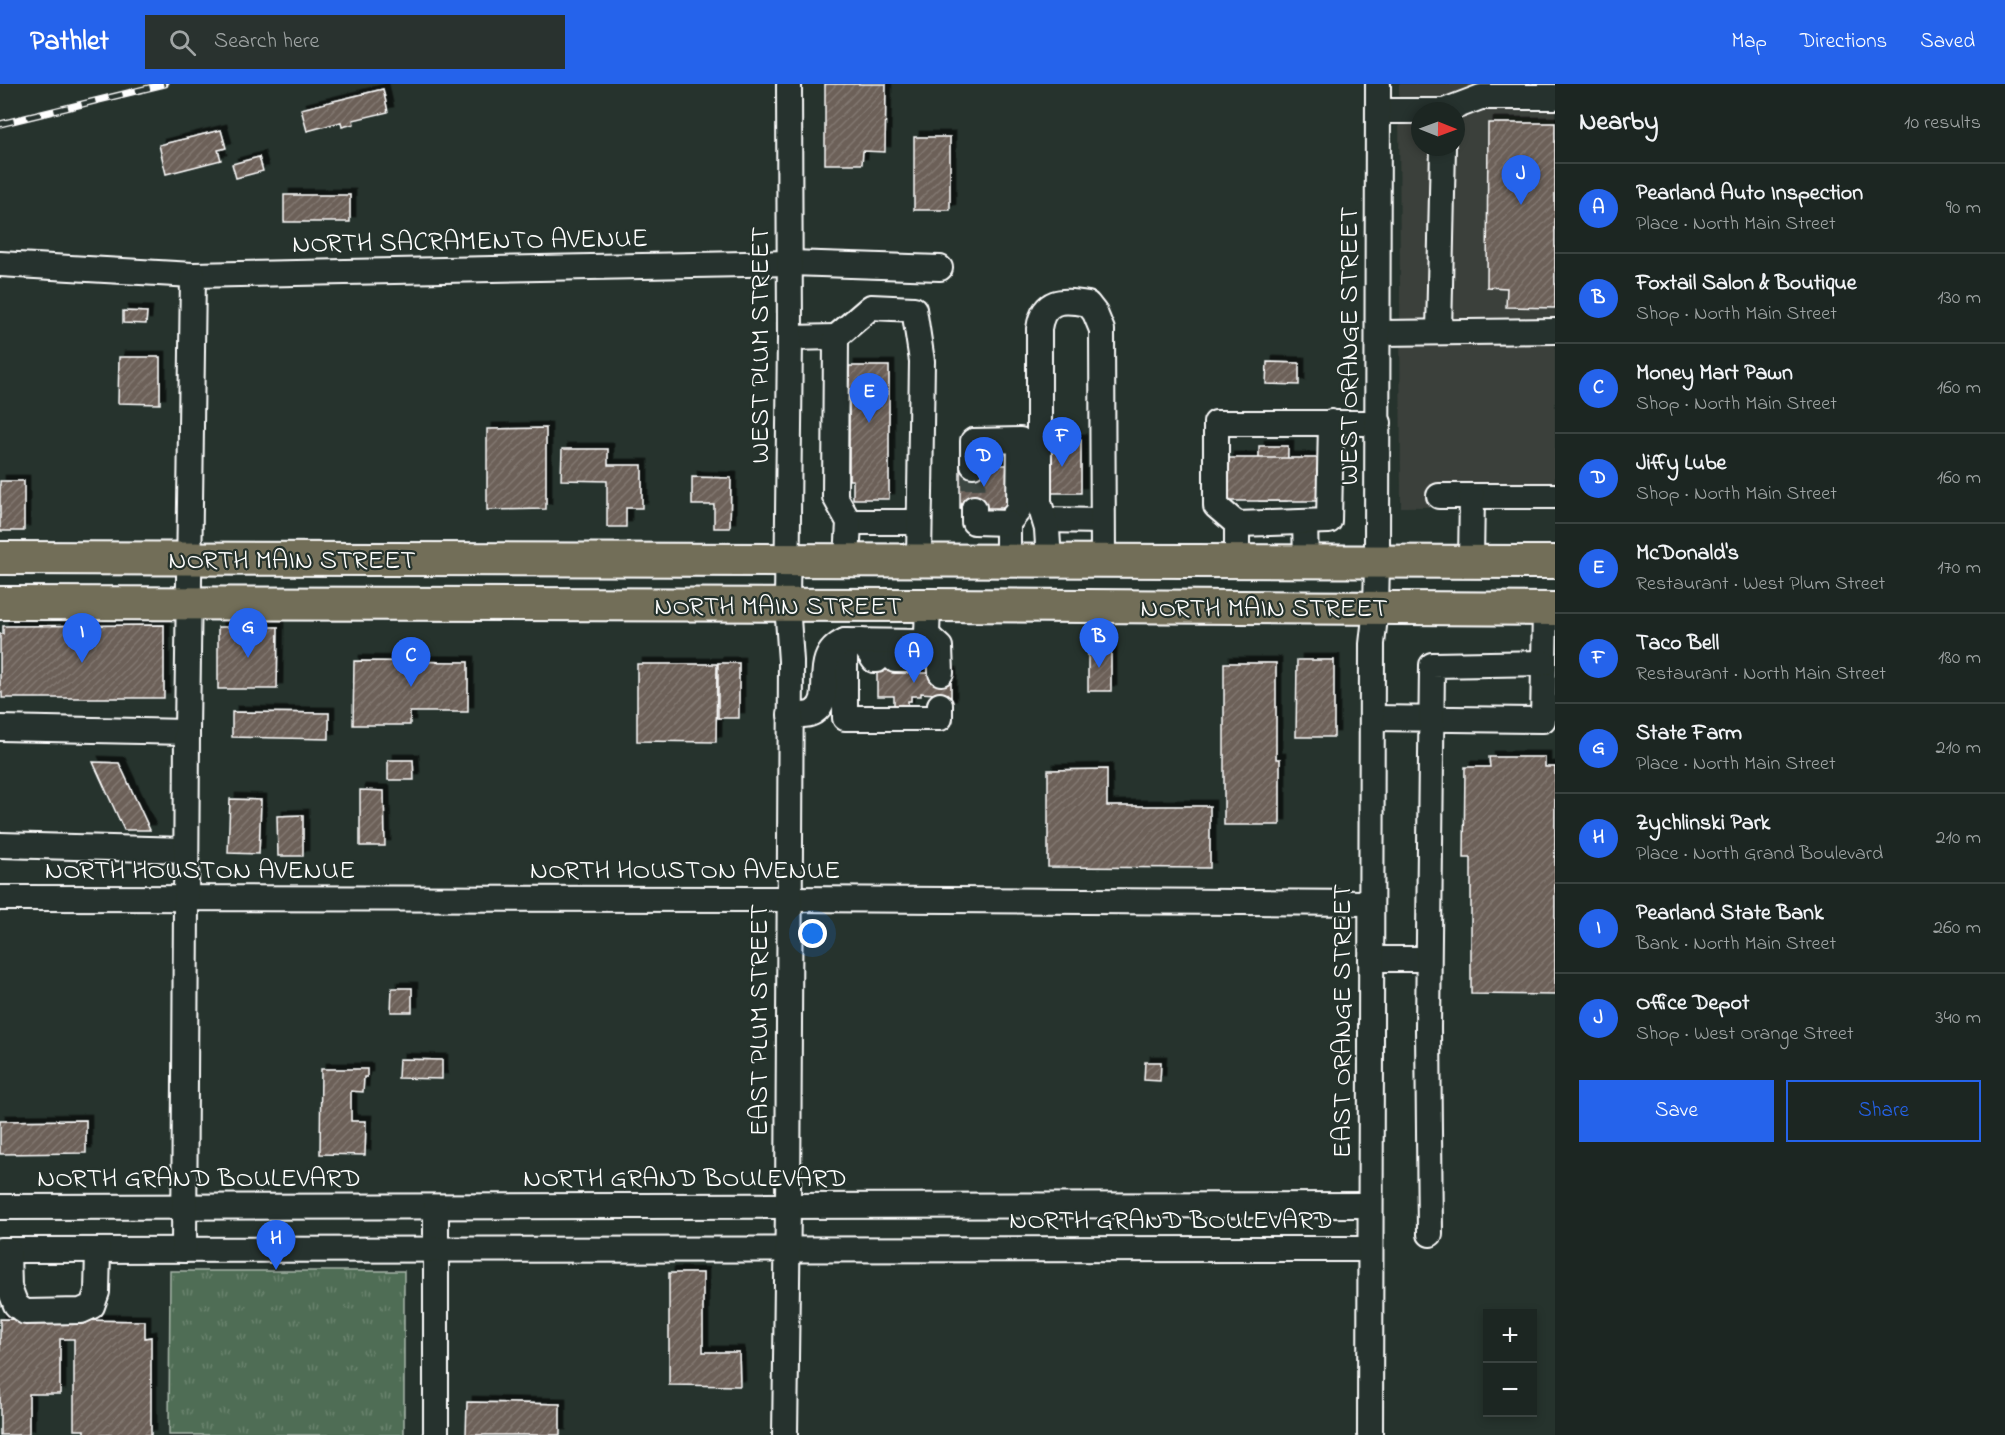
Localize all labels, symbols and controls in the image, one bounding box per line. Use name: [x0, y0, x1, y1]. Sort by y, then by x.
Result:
search box: [145, 15, 565, 69]
text: Pathlet: [30, 22, 109, 63]
icon: search: [166, 26, 199, 59]
text: Search here: [214, 26, 319, 58]
text: Map: [1731, 27, 1767, 57]
text: Directions: [1800, 27, 1887, 57]
text: Saved: [1920, 27, 1975, 57]
north arrow: [1411, 102, 1465, 156]
text: Nearby: [1579, 104, 1658, 142]
text: 10 results: [1904, 109, 1981, 138]
pin: J: [1502, 156, 1540, 205]
text: Pearland Auto Inspection: [1636, 178, 1863, 210]
text: A: [1592, 194, 1605, 223]
text: 90 m: [1946, 194, 1981, 223]
street label: WEST ORANGE STREET: [1331, 207, 1370, 485]
text: Place · North Main Street: [1636, 210, 1836, 239]
street label: NORTH SACRAMENTO AVENUE: [292, 220, 648, 265]
street label: WEST PLUM STREET: [742, 227, 781, 463]
text: Foxtail Salon & Boutique: [1636, 268, 1857, 300]
text: B: [1592, 284, 1605, 313]
text: 130 m: [1937, 284, 1981, 313]
text: Shop · North Main Street: [1636, 300, 1837, 329]
text: Money Mart Pawn: [1636, 358, 1793, 390]
pin: E: [850, 374, 888, 423]
text: C: [1593, 374, 1604, 403]
text: 160 m: [1937, 374, 1981, 403]
text: Shop · North Main Street: [1636, 390, 1837, 419]
pin: F: [1042, 418, 1082, 467]
pin: D: [964, 438, 1004, 487]
text: Jiffy Lube: [1636, 448, 1726, 480]
text: D: [1591, 464, 1606, 493]
text: 160 m: [1937, 464, 1981, 493]
text: Shop · North Main Street: [1636, 480, 1837, 509]
text: McDonald's: [1636, 538, 1739, 570]
street label: NORTH MAIN STREET: [168, 542, 416, 581]
text: E: [1592, 554, 1605, 583]
text: 170 m: [1937, 554, 1981, 583]
text: Restaurant · West Plum Street: [1636, 570, 1885, 599]
street label: NORTH MAIN STREET: [654, 588, 902, 627]
street label: NORTH MAIN STREET: [1140, 590, 1388, 629]
pin: G: [228, 608, 268, 658]
pin: I: [62, 614, 101, 663]
pin: B: [1080, 618, 1118, 668]
text: Taco Bell: [1636, 628, 1719, 660]
pin: A: [894, 634, 934, 683]
pin: C: [392, 638, 430, 687]
text: F: [1592, 644, 1605, 673]
text: 180 m: [1938, 644, 1981, 673]
text: Restaurant · North Main Street: [1636, 660, 1886, 689]
text: State Farm: [1636, 718, 1742, 750]
text: G: [1592, 734, 1605, 763]
text: 210 m: [1936, 734, 1981, 763]
text: Place · North Main Street: [1636, 750, 1836, 779]
text: Zychlinski Park: [1636, 808, 1770, 840]
text: H: [1593, 824, 1604, 853]
text: 210 m: [1936, 824, 1981, 853]
text: Place · North Grand Boulevard: [1636, 840, 1883, 869]
street label: NORTH HOUSTON AVENUE: [45, 852, 355, 891]
street label: NORTH HOUSTON AVENUE: [530, 852, 840, 891]
street label: EAST ORANGE STREET: [1324, 884, 1363, 1158]
text: Pearland State Bank: [1636, 898, 1824, 930]
street label: EAST PLUM STREET: [741, 904, 780, 1136]
text: I: [1596, 914, 1601, 943]
text: 260 m: [1933, 914, 1981, 943]
your location: [798, 919, 827, 948]
text: Bank · North Main Street: [1636, 930, 1836, 959]
text: Office Depot: [1636, 988, 1749, 1020]
text: J: [1594, 1004, 1603, 1033]
text: 340 m: [1935, 1004, 1981, 1033]
text: Shop · West Orange Street: [1636, 1020, 1854, 1049]
button: Save: [1579, 1080, 1774, 1142]
button: Share: [1786, 1080, 1981, 1142]
street label: NORTH GRAND BOULEVARD: [37, 1160, 361, 1199]
street label: NORTH GRAND BOULEVARD: [523, 1160, 847, 1199]
street label: NORTH GRAND BOULEVARD: [1009, 1202, 1333, 1241]
pin: H: [256, 1220, 296, 1270]
map controls: [1483, 1309, 1537, 1417]
button: +: [1483, 1309, 1537, 1363]
button: −: [1483, 1363, 1537, 1417]

